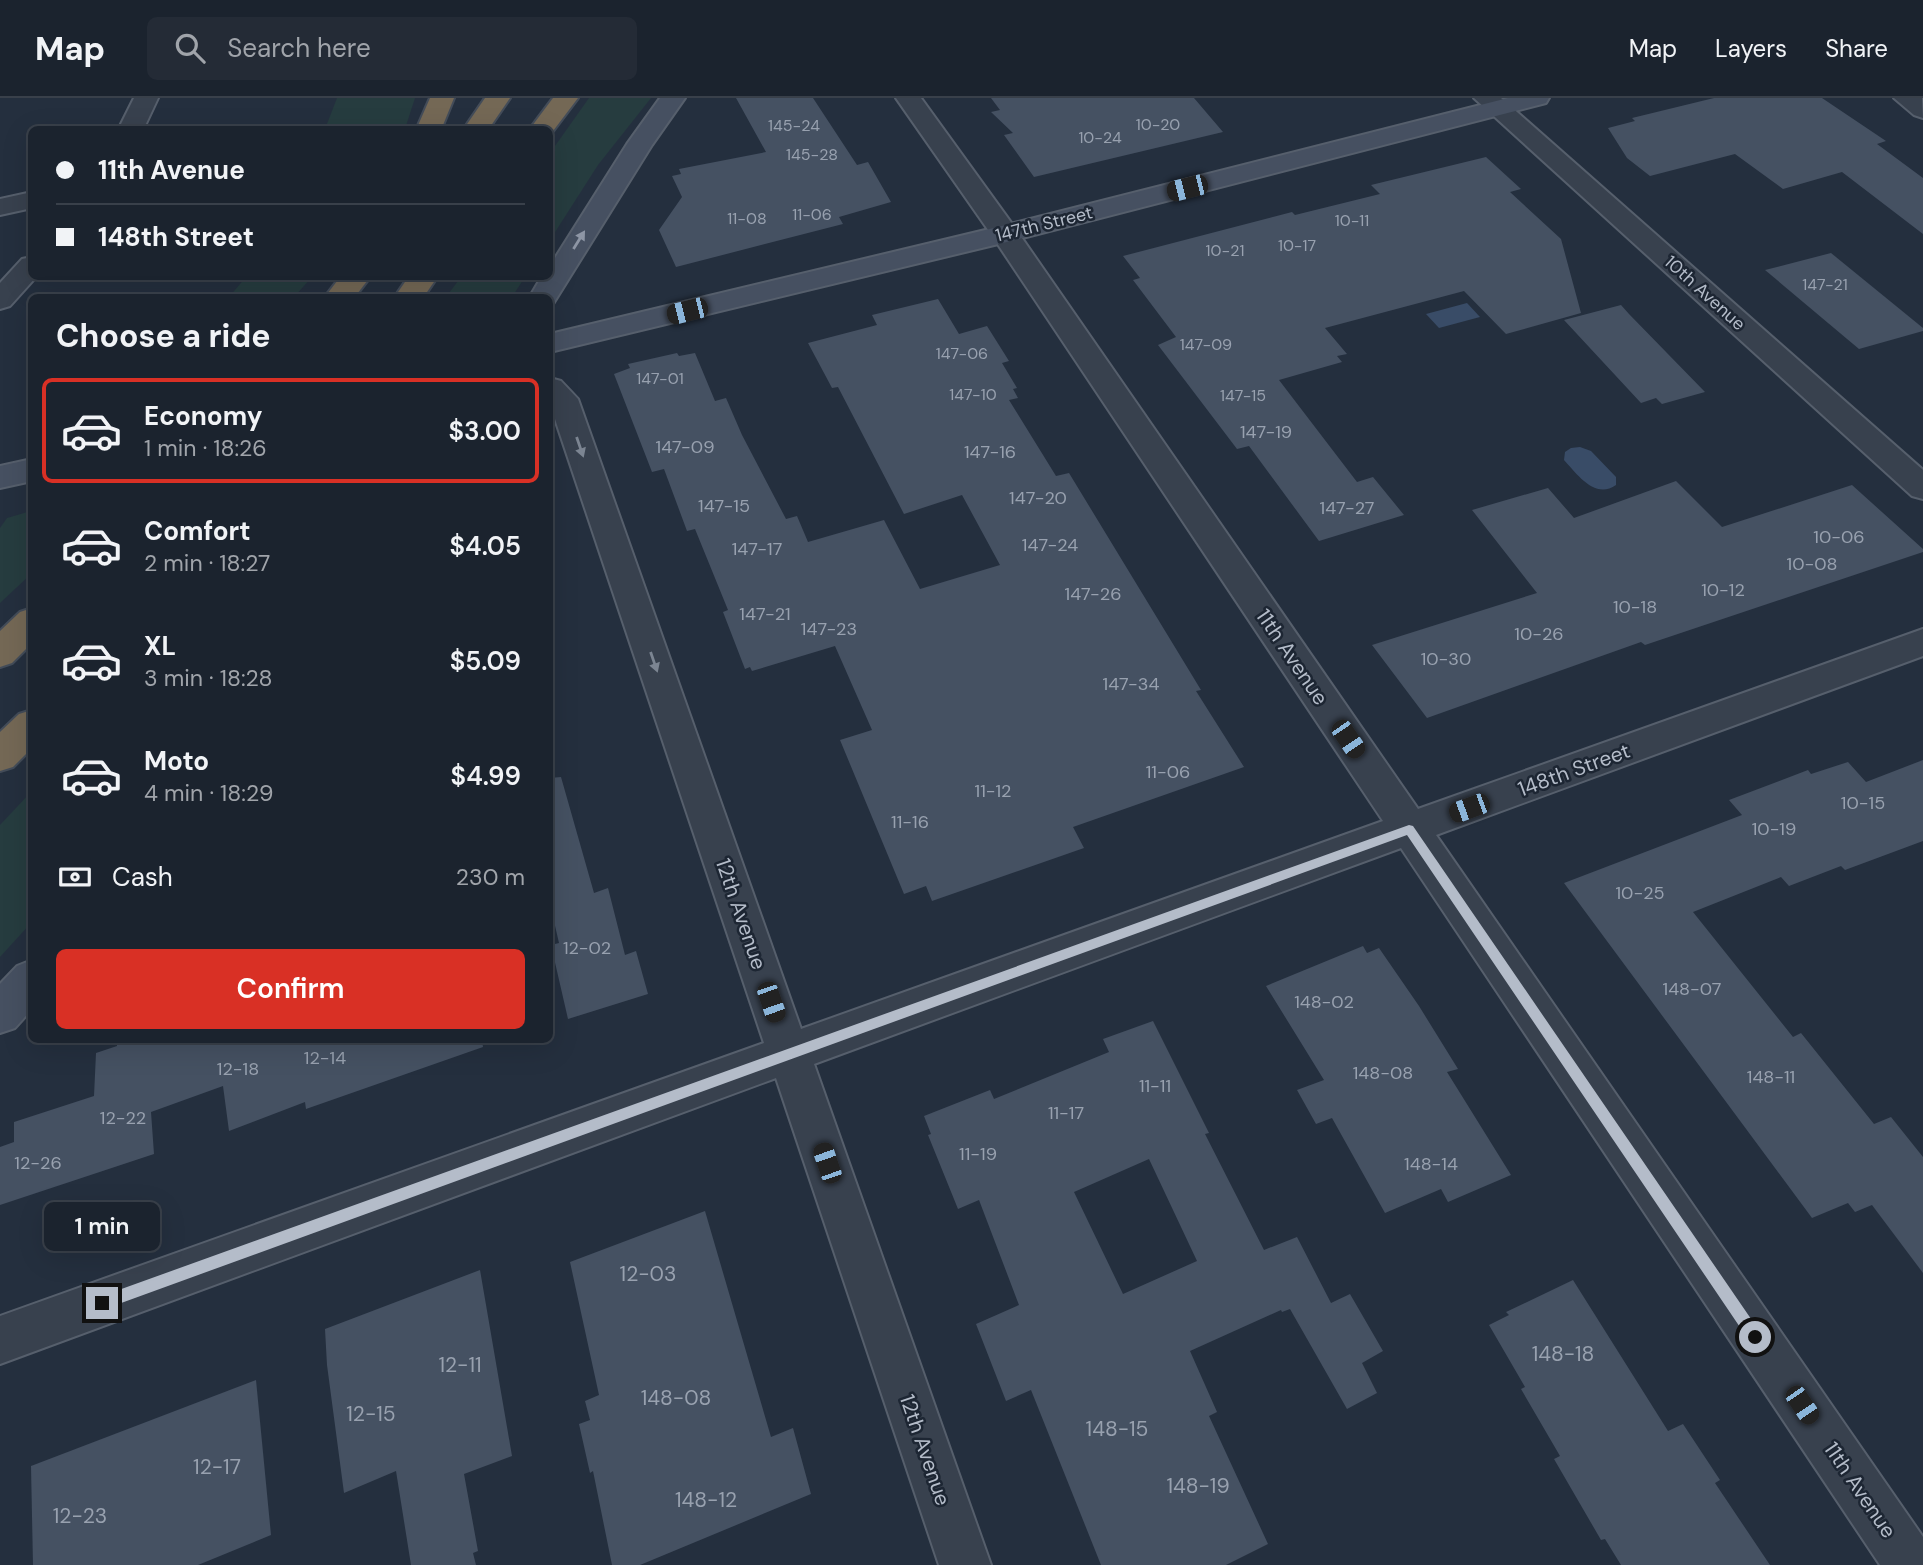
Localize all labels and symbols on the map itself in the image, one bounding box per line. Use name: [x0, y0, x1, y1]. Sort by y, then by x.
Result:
house number: 10-20: [1136, 114, 1180, 135]
house number: 145-24: [768, 115, 820, 136]
house number: 10-24: [1078, 127, 1122, 148]
house number: 145-28: [786, 144, 838, 165]
car: [1165, 173, 1210, 203]
street label: 147th Street: [993, 200, 1095, 248]
house number: 11-06: [792, 204, 832, 225]
house number: 11-08: [727, 208, 767, 229]
house number: 10-11: [1335, 210, 1369, 231]
one-way arrow: [573, 230, 586, 250]
house number: 10-17: [1278, 235, 1316, 256]
house number: 10-21: [1206, 240, 1244, 261]
street label: 10th Avenue: [1659, 250, 1751, 336]
house number: 147-21: [1802, 274, 1848, 295]
car: [665, 296, 710, 326]
house number: 147-09: [1180, 334, 1232, 355]
house number: 147-06: [936, 343, 988, 364]
house number: 147-01: [636, 368, 684, 389]
house number: 147-10: [949, 384, 997, 405]
house number: 147-15: [1220, 385, 1266, 406]
house number: 147-19: [1240, 420, 1292, 444]
house number: 147-09: [656, 435, 714, 459]
one-way arrow: [575, 436, 586, 457]
house number: 147-16: [964, 440, 1016, 464]
house number: 147-20: [1009, 486, 1067, 510]
house number: 147-15: [698, 494, 750, 518]
house number: 147-27: [1320, 496, 1374, 520]
house number: 10-06: [1813, 525, 1865, 549]
house number: 147-24: [1022, 533, 1078, 557]
house number: 147-17: [732, 537, 782, 561]
house number: 10-08: [1787, 552, 1837, 576]
house number: 10-12: [1701, 578, 1745, 602]
house number: 147-26: [1065, 582, 1121, 606]
house number: 10-18: [1613, 595, 1657, 619]
house number: 147-21: [739, 602, 791, 626]
street label: 11th Avenue: [1250, 603, 1335, 711]
house number: 147-23: [801, 617, 857, 641]
house number: 10-26: [1514, 622, 1564, 646]
house number: 10-30: [1421, 647, 1471, 671]
one-way arrow: [649, 651, 660, 672]
house number: 147-34: [1103, 672, 1159, 696]
car: [1328, 716, 1369, 762]
street label: 148th Street: [1514, 737, 1634, 803]
house number: 11-06: [1146, 760, 1190, 784]
house number: 11-12: [975, 779, 1011, 803]
car: [1446, 791, 1493, 825]
house number: 10-15: [1841, 791, 1885, 815]
house number: 11-16: [891, 810, 929, 834]
house number: 10-19: [1752, 817, 1796, 841]
street label: 12th Avenue: [709, 855, 773, 973]
house number: 10-25: [1615, 881, 1665, 905]
house number: 12-02: [563, 936, 611, 960]
house number: 148-07: [1663, 977, 1721, 1001]
car: [755, 979, 788, 1025]
house number: 148-02: [1294, 990, 1354, 1014]
house number: 12-14: [304, 1046, 346, 1070]
house number: 12-18: [217, 1057, 259, 1081]
house number: 148-08: [1353, 1061, 1413, 1085]
house number: 148-11: [1747, 1065, 1795, 1089]
house number: 11-11: [1139, 1074, 1171, 1098]
house number: 11-17: [1048, 1101, 1084, 1125]
house number: 12-22: [100, 1106, 146, 1130]
car: [811, 1140, 844, 1186]
house number: 11-19: [959, 1142, 997, 1166]
house number: 12-26: [14, 1151, 62, 1175]
house number: 148-14: [1404, 1152, 1458, 1176]
callout: 1 min: [44, 1202, 160, 1250]
house number: 12-03: [620, 1260, 676, 1288]
route end: [86, 1287, 118, 1319]
route start: [1739, 1321, 1771, 1353]
house number: 148-18: [1532, 1340, 1594, 1368]
house number: 12-11: [438, 1351, 482, 1379]
car: [1782, 1382, 1823, 1428]
house number: 148-08: [641, 1384, 711, 1412]
street label: 12th Avenue: [893, 1391, 957, 1509]
house number: 12-15: [346, 1400, 396, 1428]
house number: 148-15: [1086, 1415, 1148, 1443]
street label: 11th Avenue: [1818, 1436, 1903, 1544]
house number: 12-17: [193, 1453, 241, 1481]
house number: 148-19: [1166, 1472, 1230, 1500]
house number: 148-12: [675, 1486, 737, 1514]
house number: 12-23: [53, 1502, 107, 1530]

